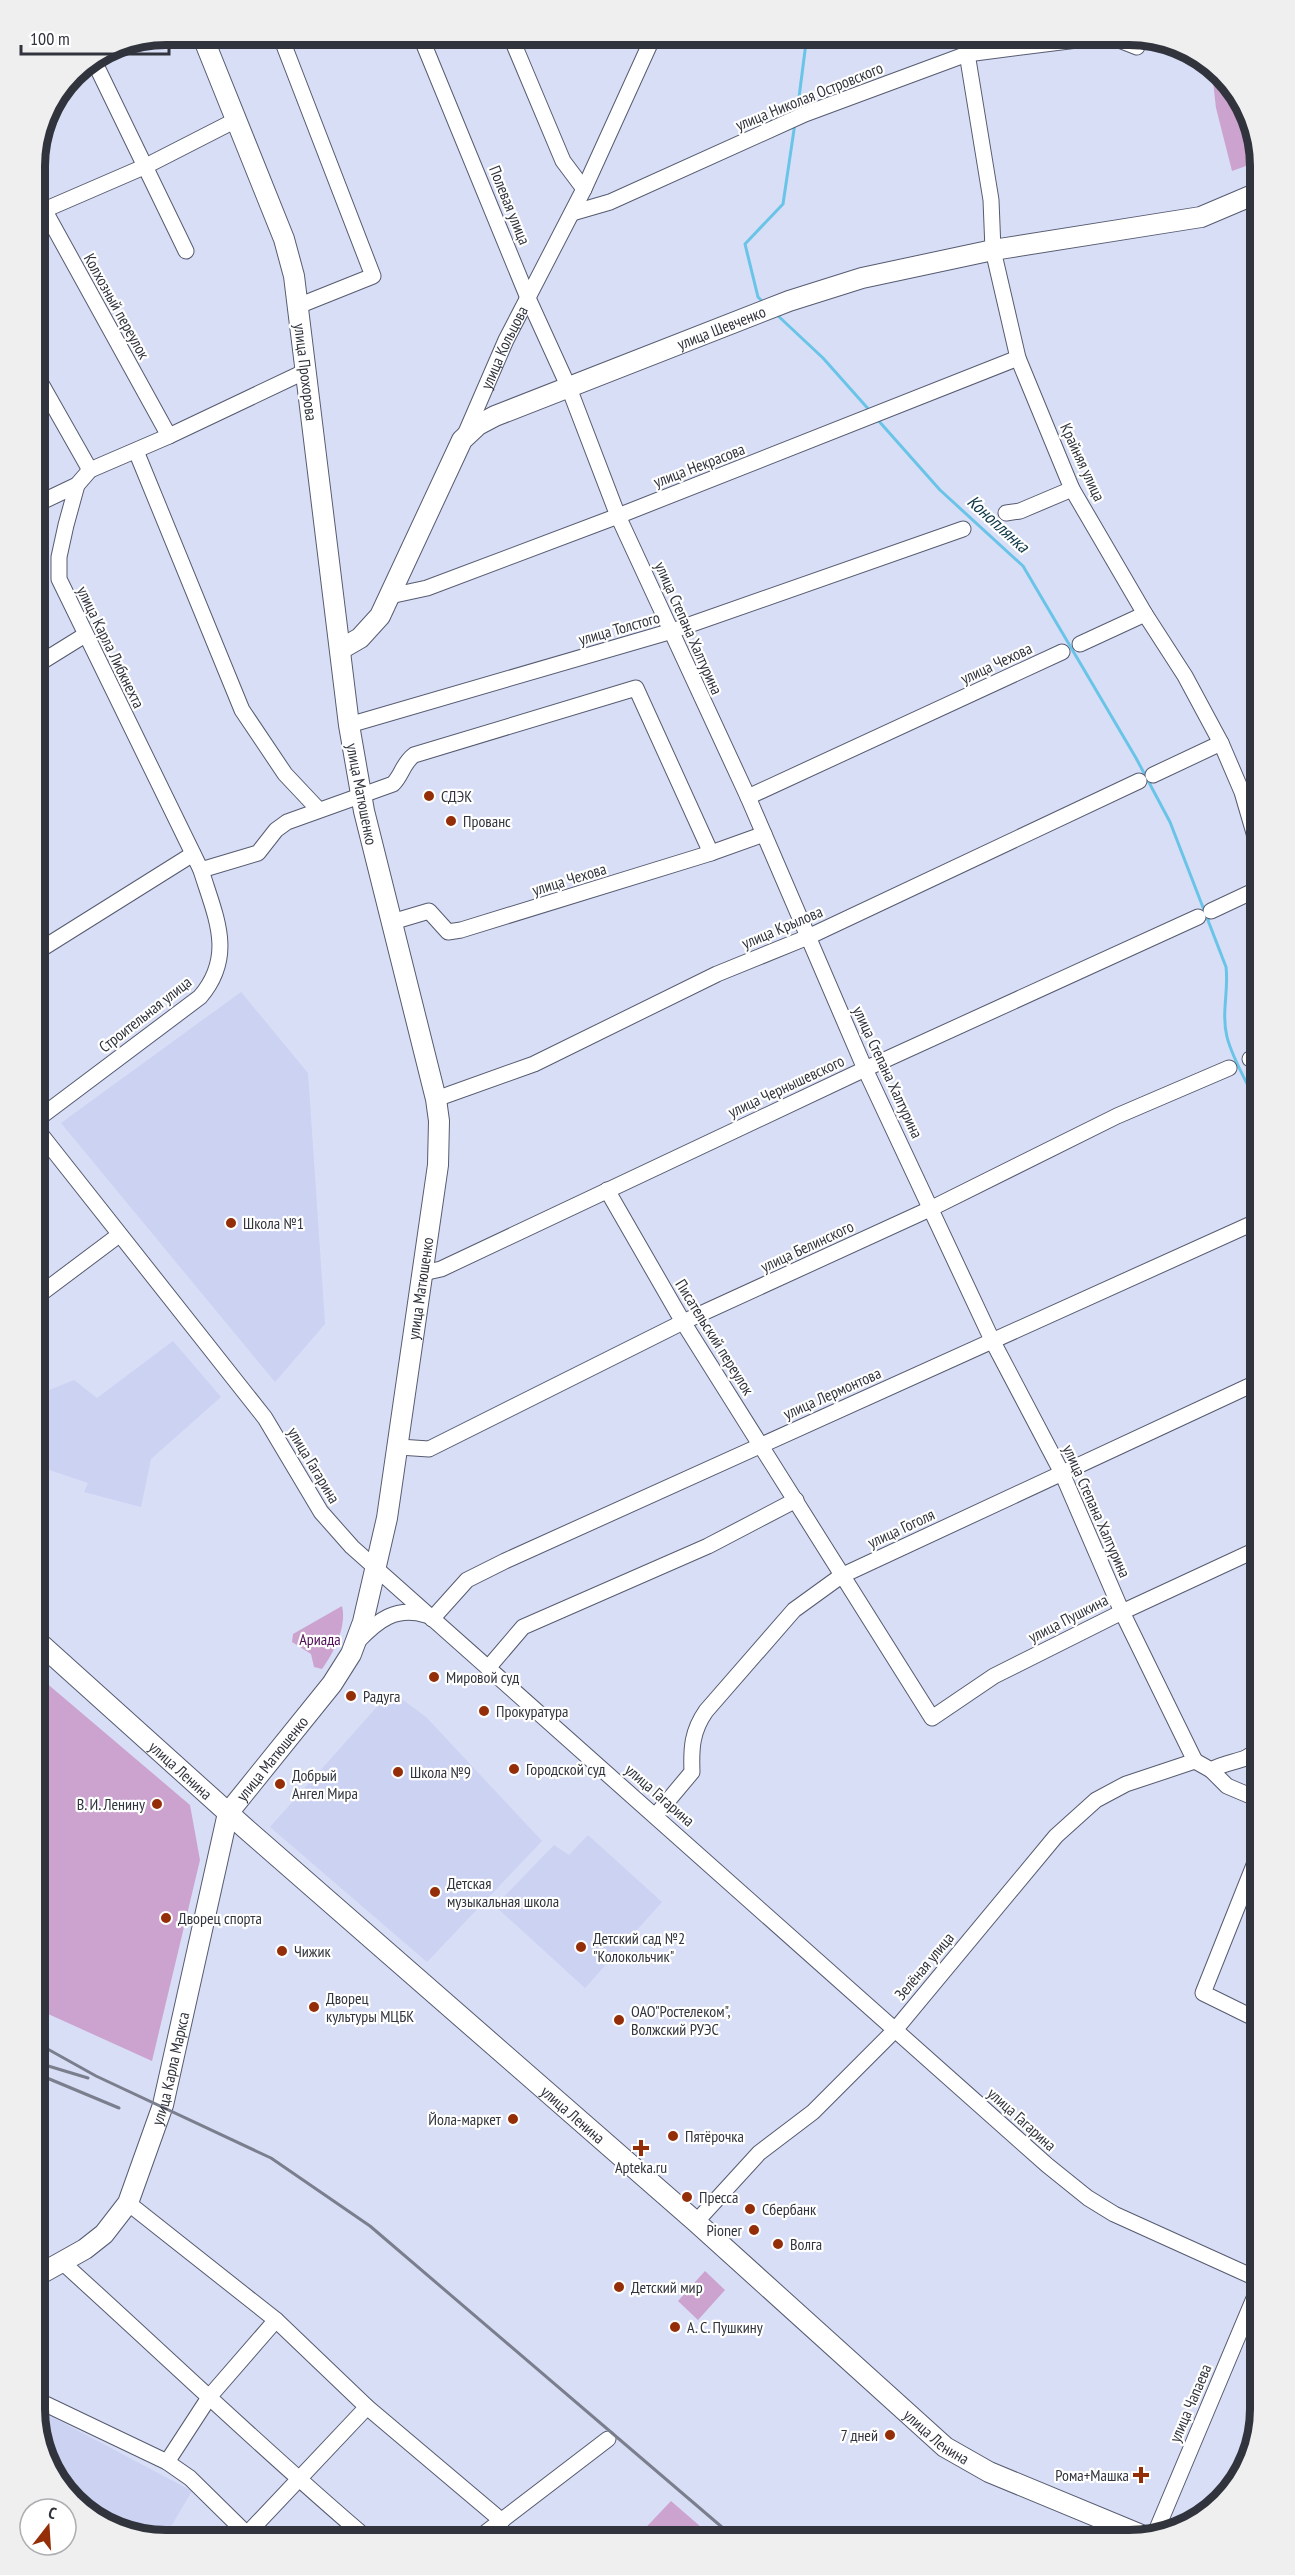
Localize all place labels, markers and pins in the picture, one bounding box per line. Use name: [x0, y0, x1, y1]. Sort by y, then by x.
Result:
place label: СДЭК: [441, 786, 472, 806]
marker: СДЭК: [422, 789, 436, 803]
place label: Прованс: [463, 811, 511, 831]
marker: Прованс: [444, 814, 458, 828]
place label: Школа №1: [243, 1213, 304, 1233]
marker: Школа №1: [224, 1216, 238, 1230]
place label: Мировой суд: [446, 1667, 519, 1687]
marker: Мировой суд: [427, 1670, 441, 1684]
place label: Радуга: [363, 1686, 400, 1706]
marker: Радуга: [344, 1689, 358, 1703]
place label: Прокуратура: [496, 1701, 568, 1721]
marker: Прокуратура: [477, 1704, 491, 1718]
place label: Городской суд: [526, 1759, 606, 1779]
place label: Школа №9: [410, 1762, 471, 1782]
marker: Городской суд: [507, 1762, 521, 1776]
place label: Добрый Ангел Мира: [292, 1765, 358, 1803]
marker: Школа №9: [391, 1765, 405, 1779]
marker: Добрый Ангел Мира: [273, 1777, 287, 1791]
place label: В. И. Ленину: [77, 1794, 145, 1814]
marker: В. И. Ленину: [150, 1797, 164, 1811]
place label: Детская музыкальная школа: [447, 1873, 559, 1911]
marker: Детская музыкальная школа: [428, 1885, 442, 1899]
place label: Дворец спорта: [178, 1908, 262, 1928]
marker: Дворец спорта: [159, 1911, 173, 1925]
place label: Детский сад №2 "Колокольчик": [593, 1928, 685, 1966]
marker: Детский сад №2 "Колокольчик": [574, 1940, 588, 1954]
place label: Чижик: [294, 1941, 331, 1961]
marker: Чижик: [275, 1944, 289, 1958]
place label: Дворец культуры МЦБК: [326, 1988, 414, 2026]
marker: Дворец культуры МЦБК: [307, 2000, 321, 2014]
place label: ОАО"Ростелеком", Волжский РУЭС: [631, 2001, 731, 2039]
marker: ОАО"Ростелеком", Волжский РУЭС: [612, 2013, 626, 2027]
place label: Йола-маркет: [428, 2109, 502, 2129]
marker: Йола-маркет: [506, 2112, 520, 2126]
place label: Пятёрочка: [685, 2126, 744, 2146]
marker: Пятёрочка: [666, 2129, 680, 2143]
marker: Apteka.ru: [634, 2141, 648, 2155]
place label: Apteka.ru: [615, 2157, 667, 2177]
place label: Пресса: [699, 2187, 738, 2207]
marker: Пресса: [680, 2190, 694, 2204]
place label: Сбербанк: [762, 2199, 817, 2219]
marker: Сбербанк: [743, 2202, 757, 2216]
place label: Pioner: [706, 2220, 743, 2240]
marker: Pioner: [747, 2223, 761, 2237]
place label: Волга: [790, 2234, 822, 2254]
marker: Волга: [771, 2237, 785, 2251]
place label: Детский мир: [631, 2277, 703, 2297]
marker: Детский мир: [612, 2280, 626, 2294]
place label: А. С. Пушкину: [687, 2317, 763, 2337]
marker: А. С. Пушкину: [668, 2320, 682, 2334]
place label: 7 дней: [840, 2425, 878, 2445]
marker: 7 дней: [883, 2428, 897, 2442]
place label: Рома+Машка: [1055, 2465, 1129, 2485]
marker: Рома+Машка: [1134, 2468, 1148, 2482]

